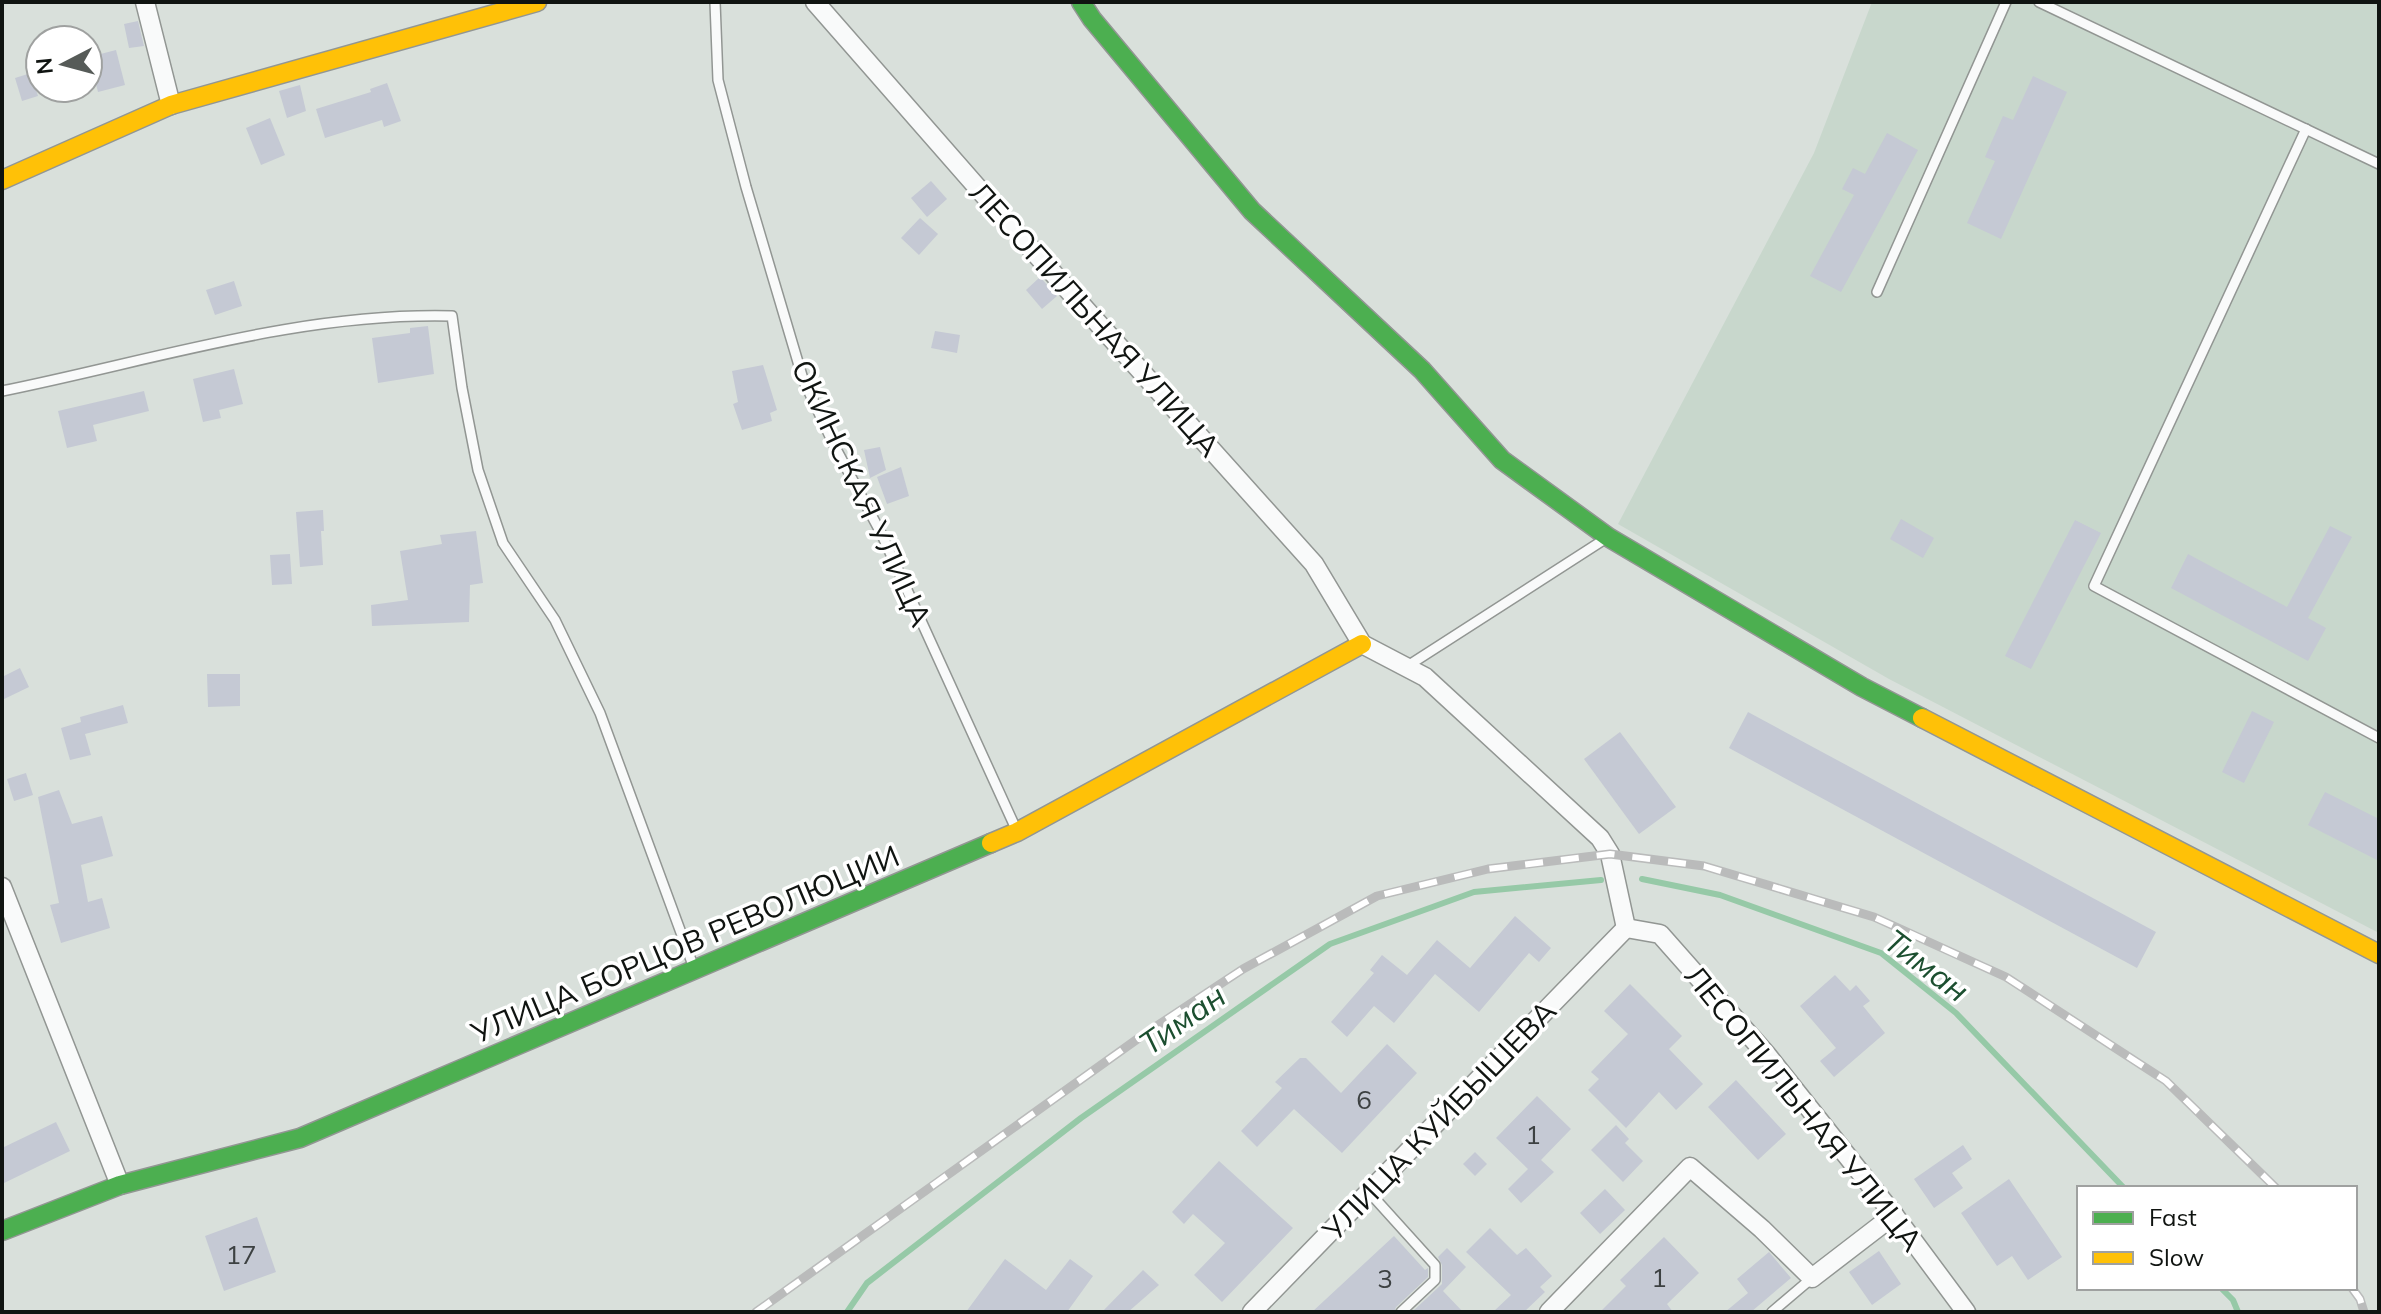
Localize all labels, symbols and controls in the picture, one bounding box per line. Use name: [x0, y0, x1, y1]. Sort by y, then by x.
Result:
north arrow: [24, 24, 104, 104]
text: N: [29, 56, 59, 76]
street label: ЛЕСОПИЛЬНАЯ УЛИЦА: [961, 174, 1229, 464]
street label: ОКИНСКАЯ УЛИЦА: [784, 354, 940, 632]
street label: УЛИЦА БОРЦОВ РЕВОЛЮЦИИ: [464, 836, 905, 1052]
water label: Тиман: [1877, 920, 1977, 1010]
street label: ЛЕСОПИЛЬНАЯ УЛИЦА: [1677, 957, 1931, 1259]
water label: Тиман: [1131, 975, 1233, 1063]
street label: УЛИЦА КУЙБЫШЕВА: [1314, 992, 1564, 1249]
house number: 6: [1356, 1083, 1372, 1116]
house number: 1: [1525, 1118, 1541, 1151]
legend: [2077, 1186, 2357, 1290]
text: Fast: [2149, 1202, 2197, 1232]
house number: 17: [225, 1238, 257, 1271]
text: Slow: [2149, 1242, 2204, 1272]
house number: 1: [1651, 1261, 1667, 1294]
house number: 3: [1377, 1262, 1393, 1295]

